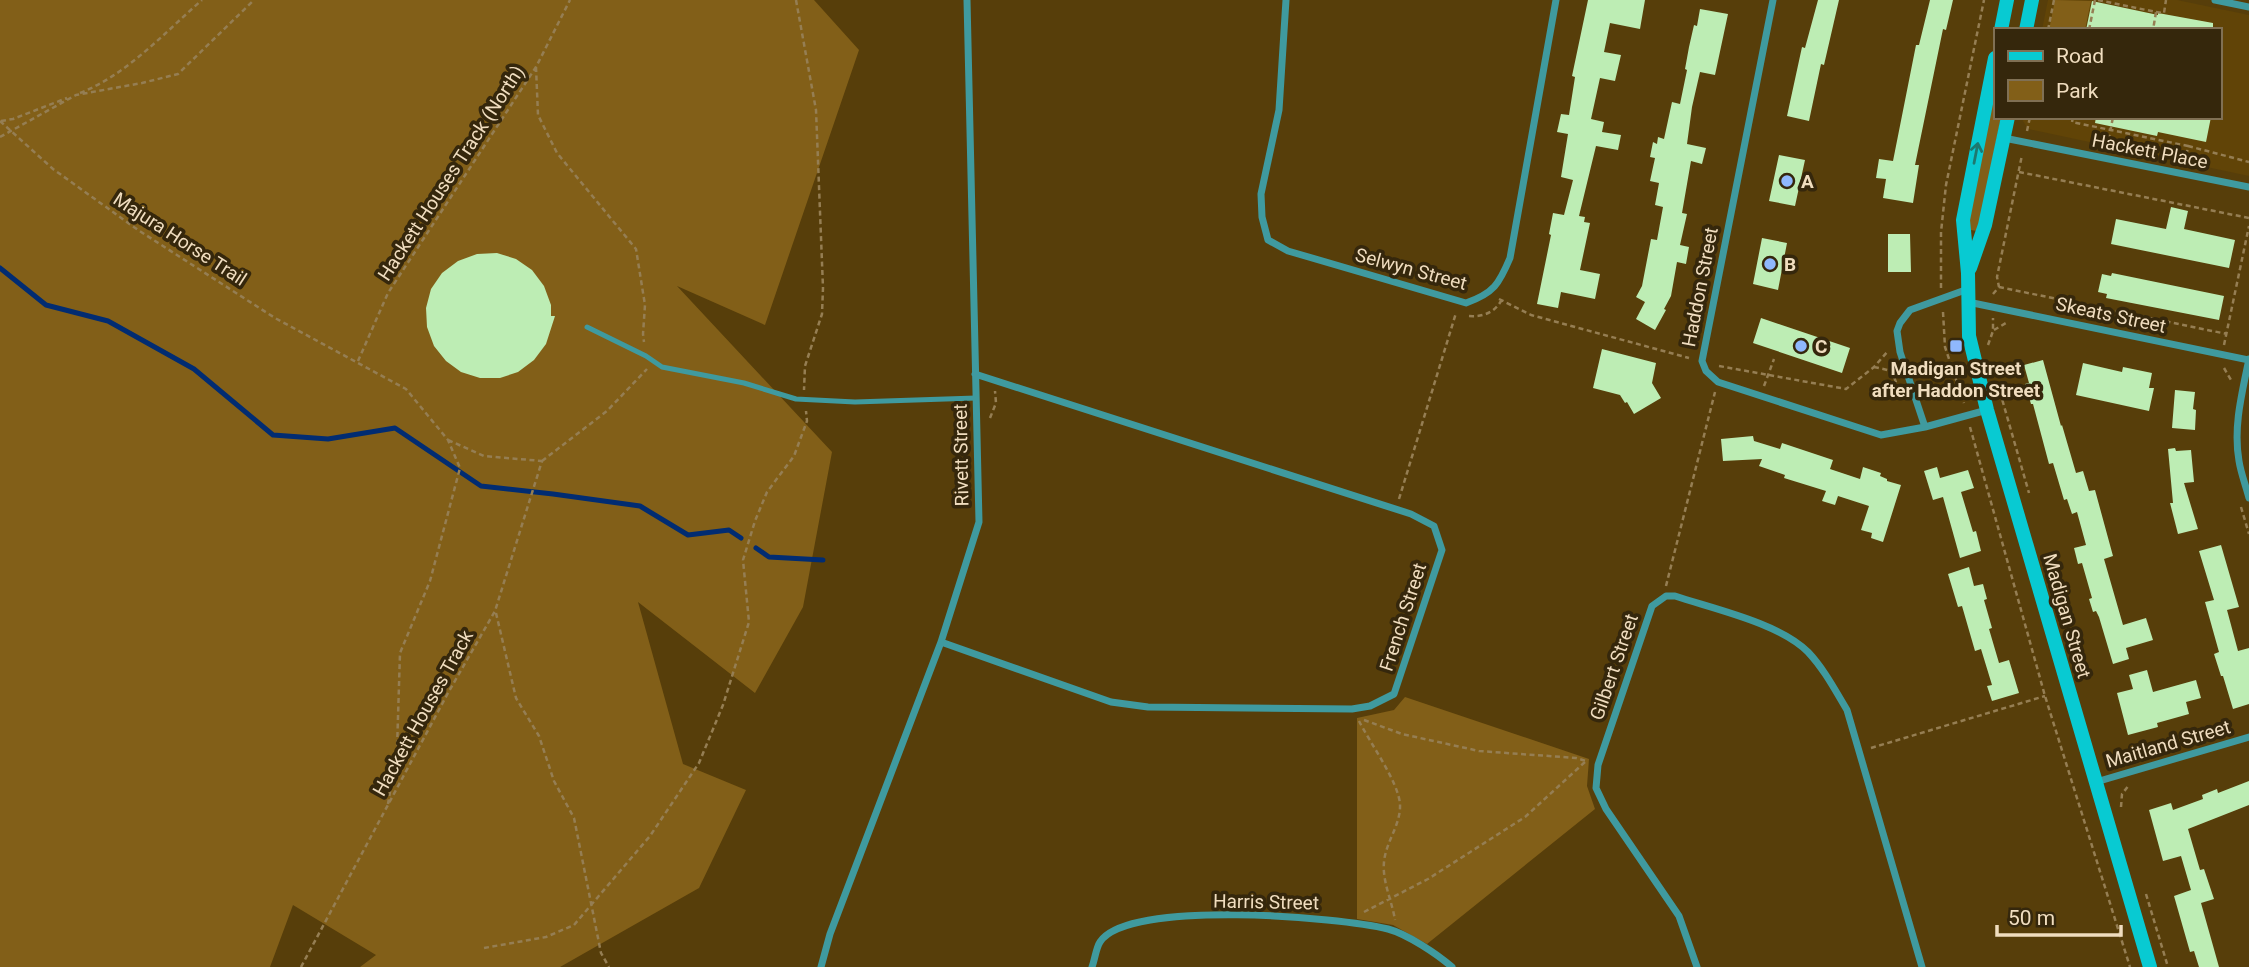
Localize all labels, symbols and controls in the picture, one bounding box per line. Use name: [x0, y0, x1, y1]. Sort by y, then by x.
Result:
legend: [1994, 28, 2221, 119]
text: Road: [2056, 44, 2104, 68]
street label: Hackett Houses Track (North): [373, 61, 529, 285]
text: Park: [2056, 79, 2099, 103]
street label: Hackett Place: [2090, 129, 2210, 173]
one-way arrow: [1970, 142, 1984, 165]
place label: A: [1801, 170, 1814, 193]
marker: A: [1779, 173, 1795, 189]
street label: Majura Horse Trail: [109, 187, 251, 291]
street label: Haddon Street: [1677, 225, 1723, 349]
street label: Selwyn Street: [1353, 243, 1469, 295]
place label: B: [1784, 253, 1796, 276]
marker: B: [1762, 256, 1778, 272]
street label: Skeats Street: [2054, 292, 2168, 338]
place label: C: [1815, 335, 1827, 358]
marker: C: [1793, 338, 1809, 354]
marker: Madigan Street after Haddon Street: [1948, 338, 1964, 354]
place label: Madigan Street after Haddon Street: [1872, 357, 2041, 402]
street label: Rivett Street: [949, 403, 973, 507]
street label: Madigan Street: [2038, 551, 2096, 681]
street label: French Street: [1375, 560, 1431, 674]
street label: Gilbert Street: [1585, 611, 1643, 723]
street label: Hackett Houses Track: [368, 626, 478, 800]
street label: Maitland Street: [2103, 715, 2233, 773]
street label: Harris Street: [1213, 890, 1319, 914]
scale bar: [1997, 894, 2121, 938]
text: 50 m: [2008, 906, 2055, 930]

